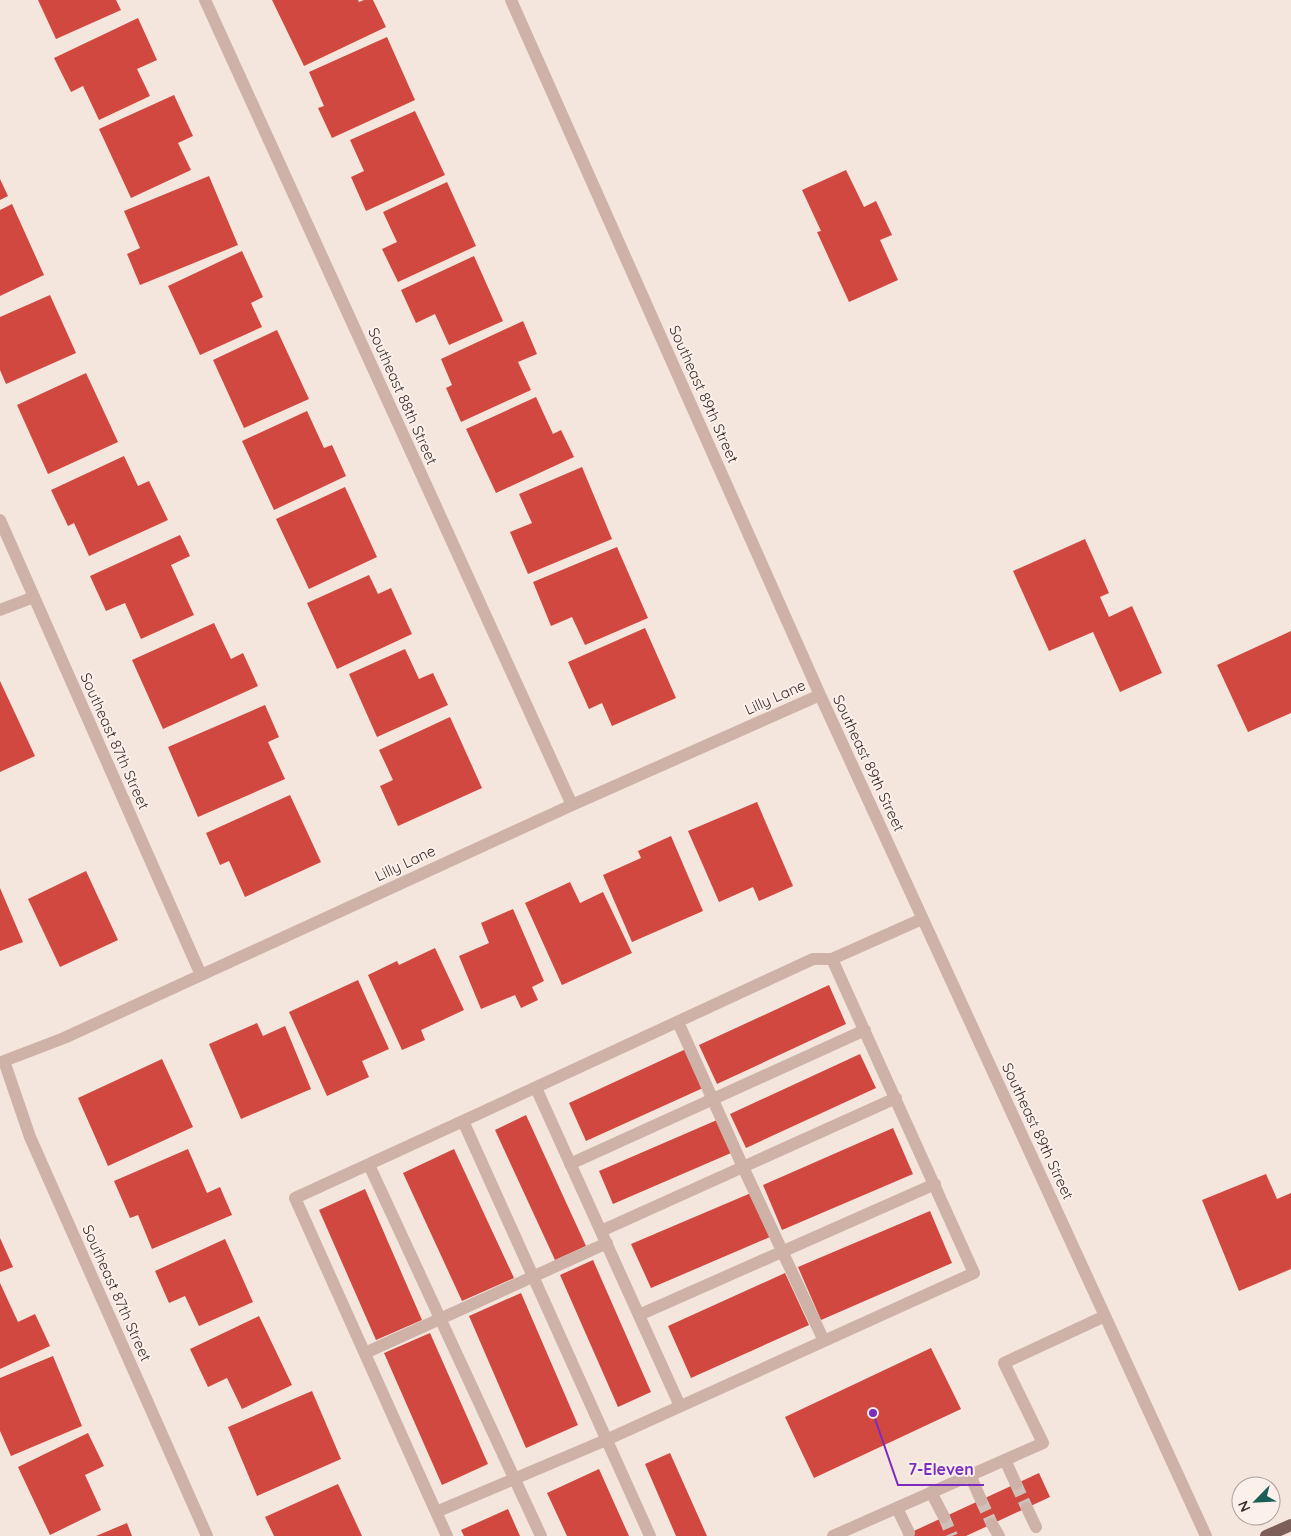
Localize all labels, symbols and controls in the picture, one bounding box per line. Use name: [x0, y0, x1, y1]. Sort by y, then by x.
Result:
street label: Southeast 89th Street: [665, 322, 743, 466]
street label: Southeast 88th Street: [364, 324, 442, 468]
street label: Southeast 87th Street: [76, 670, 154, 812]
street label: Lilly Lane: [742, 675, 808, 719]
street label: Southeast 89th Street: [829, 692, 909, 834]
street label: Lilly Lane: [372, 841, 438, 885]
street label: Southeast 89th Street: [998, 1060, 1078, 1202]
street label: Southeast 87th Street: [78, 1222, 156, 1364]
callout: 7-Eleven: [898, 1454, 984, 1485]
text: 7-Eleven: [908, 1459, 974, 1479]
north arrow: [1231, 1476, 1281, 1526]
text: N: [1234, 1498, 1254, 1515]

